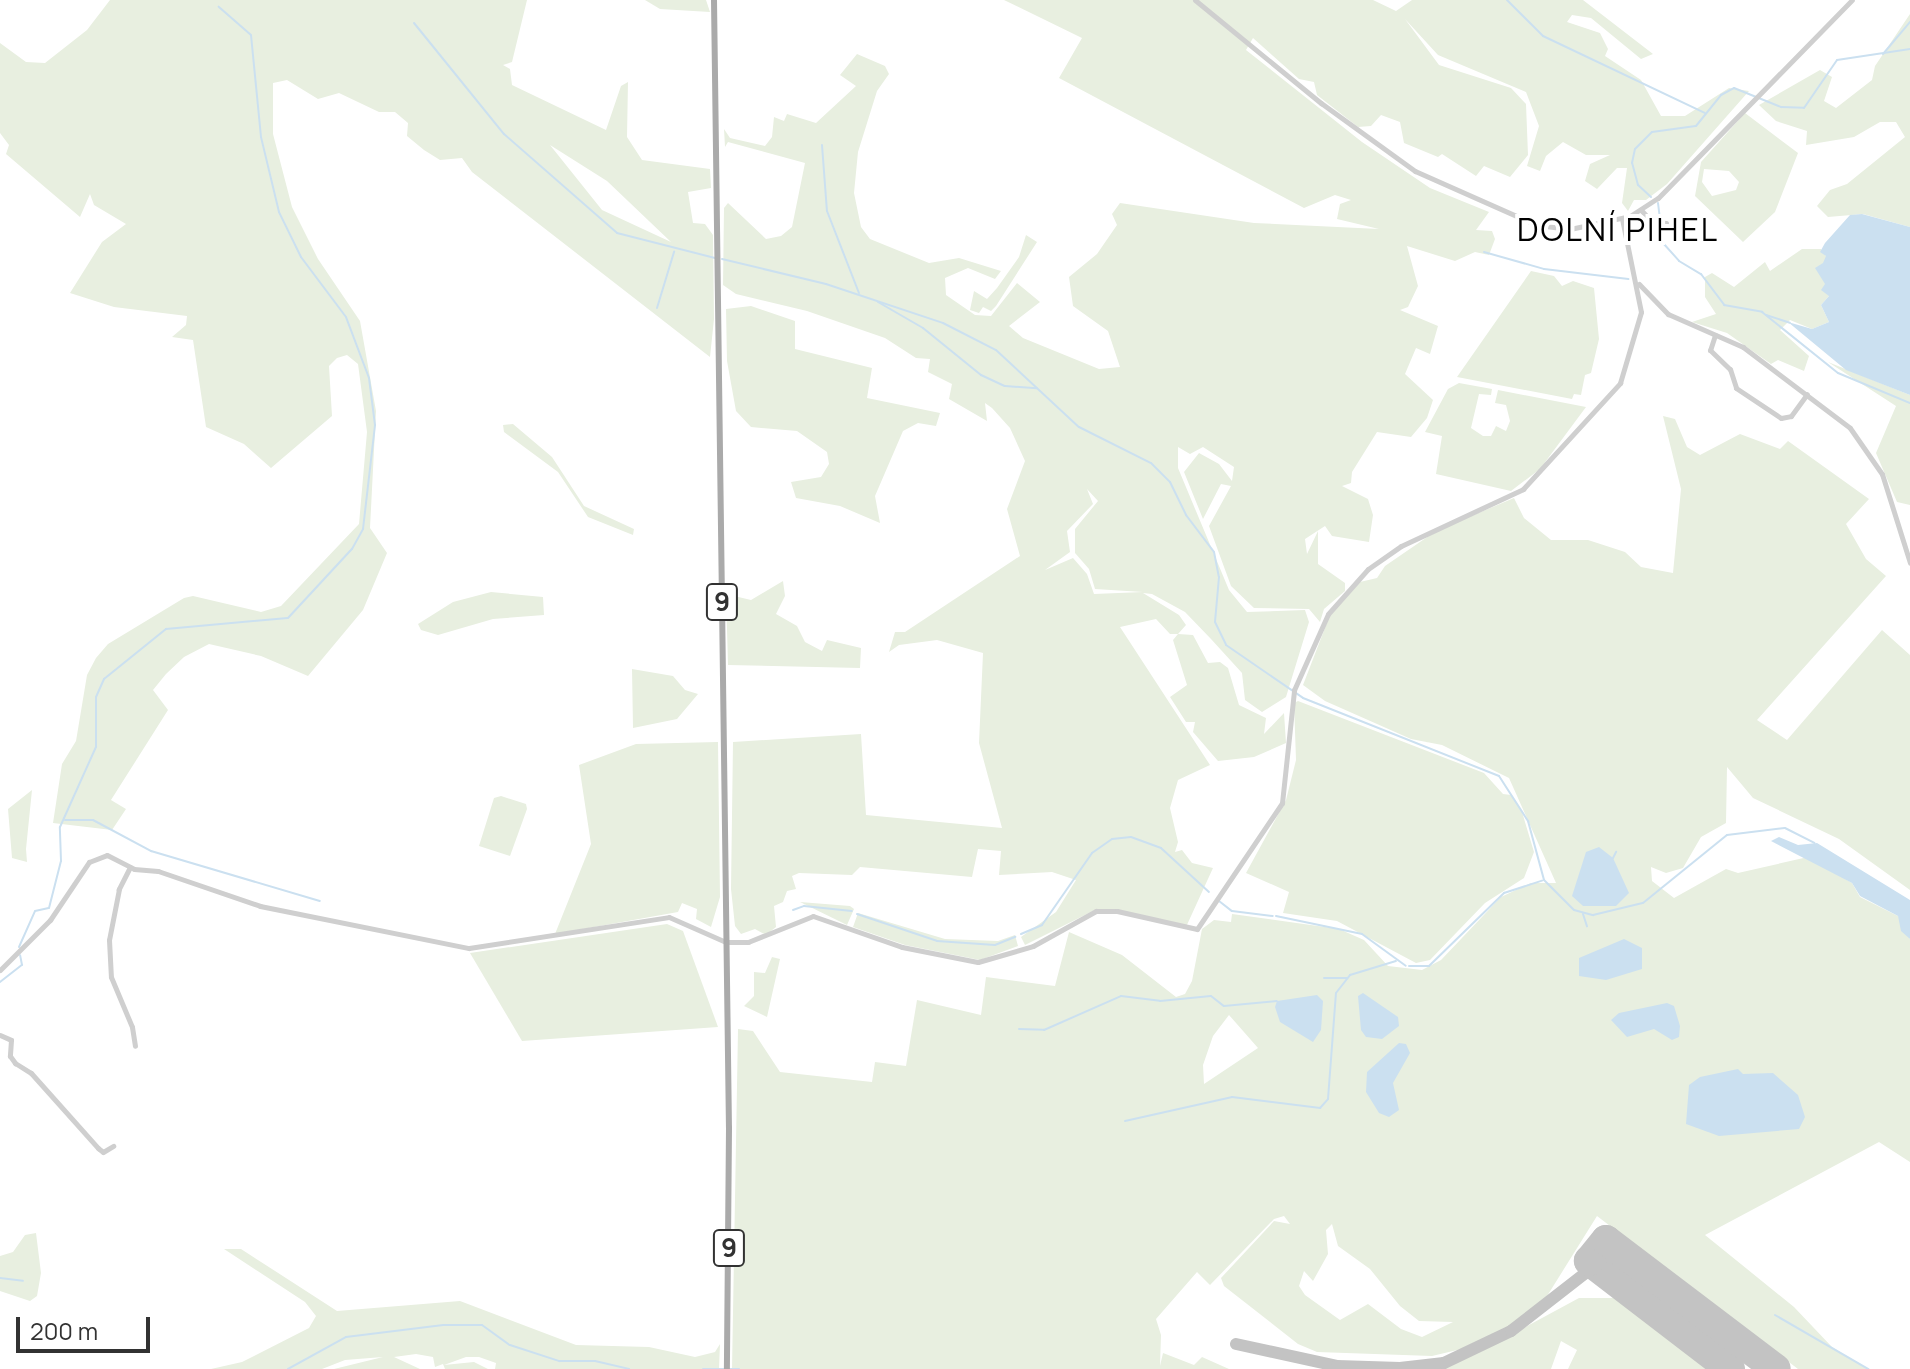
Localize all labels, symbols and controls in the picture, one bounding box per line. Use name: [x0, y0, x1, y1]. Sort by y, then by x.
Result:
district label: DOLNÍ PIHEL: [1517, 210, 1719, 248]
road number: 9: [704, 580, 740, 624]
road number: 9: [711, 1226, 747, 1270]
scale bar: [20, 1301, 154, 1351]
text: 200 m: [30, 1314, 98, 1347]

